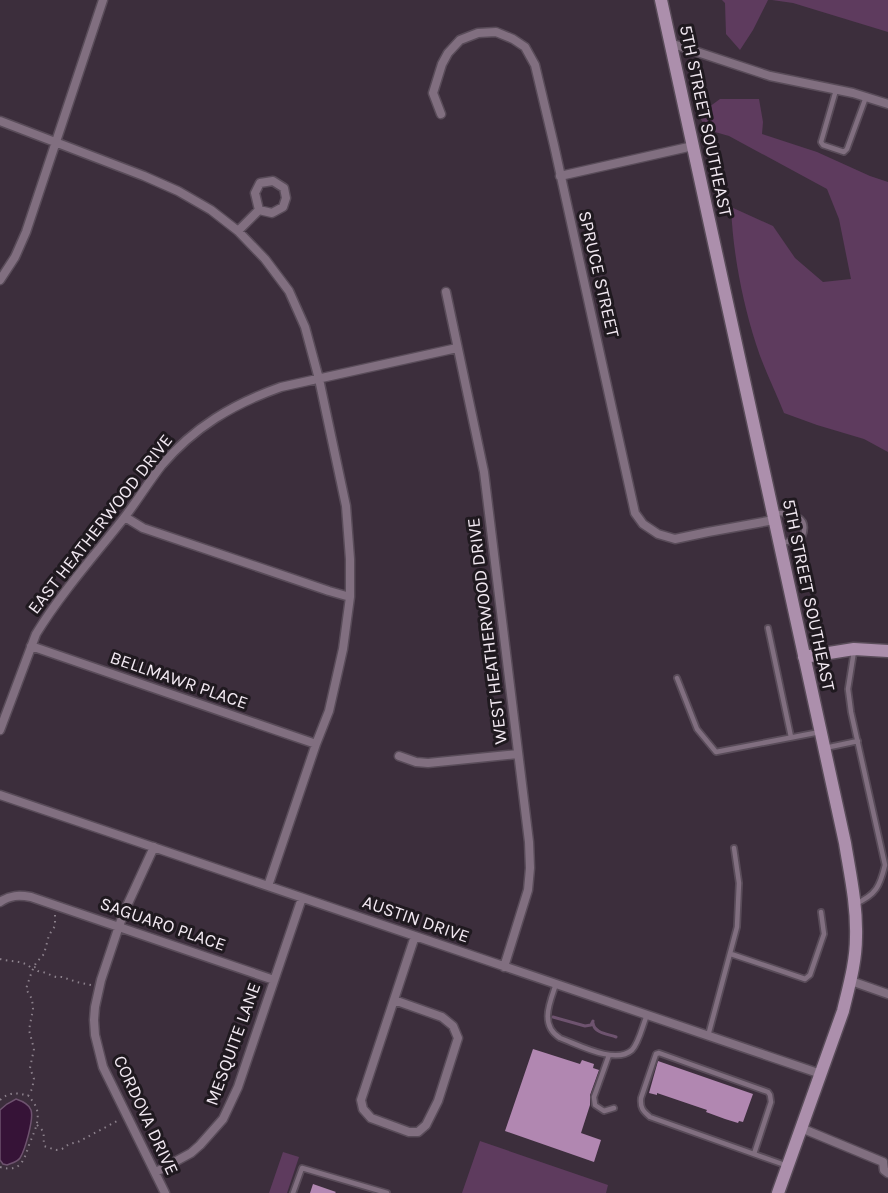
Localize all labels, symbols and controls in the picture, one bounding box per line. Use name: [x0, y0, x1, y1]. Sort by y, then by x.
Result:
street label: 5TH STREET SOUTHEAST: [675, 23, 737, 219]
street label: SPRUCE STREET: [574, 209, 624, 339]
street label: EAST HEATHERWOOD DRIVE: [23, 430, 177, 618]
street label: 5TH STREET SOUTHEAST: [778, 497, 840, 693]
street label: WEST HEATHERWOOD DRIVE: [462, 517, 512, 745]
street label: BELLMAWR PLACE: [107, 646, 251, 714]
street label: AUSTIN DRIVE: [360, 890, 472, 948]
street label: SAGUARO PLACE: [97, 892, 229, 956]
street label: MESQUITE LANE: [201, 979, 265, 1109]
street label: CORDOVA DRIVE: [109, 1052, 183, 1178]

